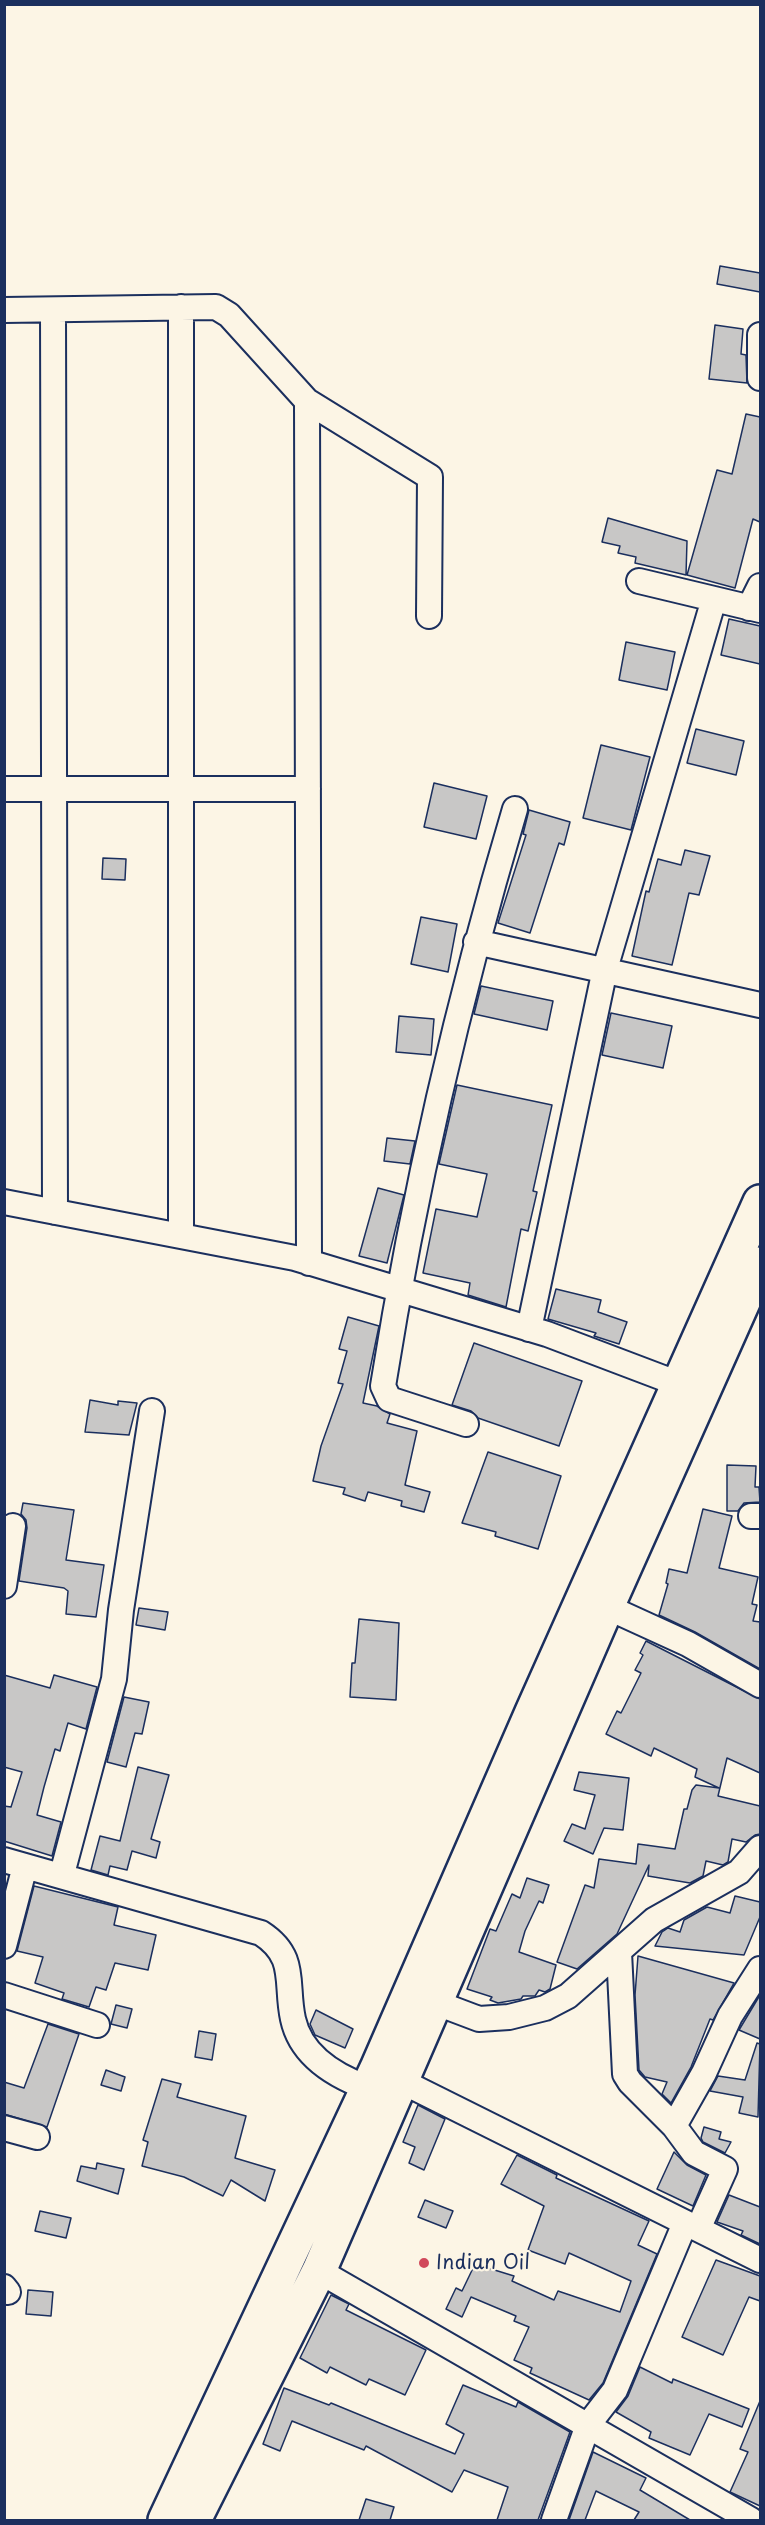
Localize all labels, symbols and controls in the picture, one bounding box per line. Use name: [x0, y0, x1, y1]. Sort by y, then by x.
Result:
place label: Indian Oil: [436, 2251, 530, 2275]
marker: Indian Oil: [417, 2256, 431, 2270]

